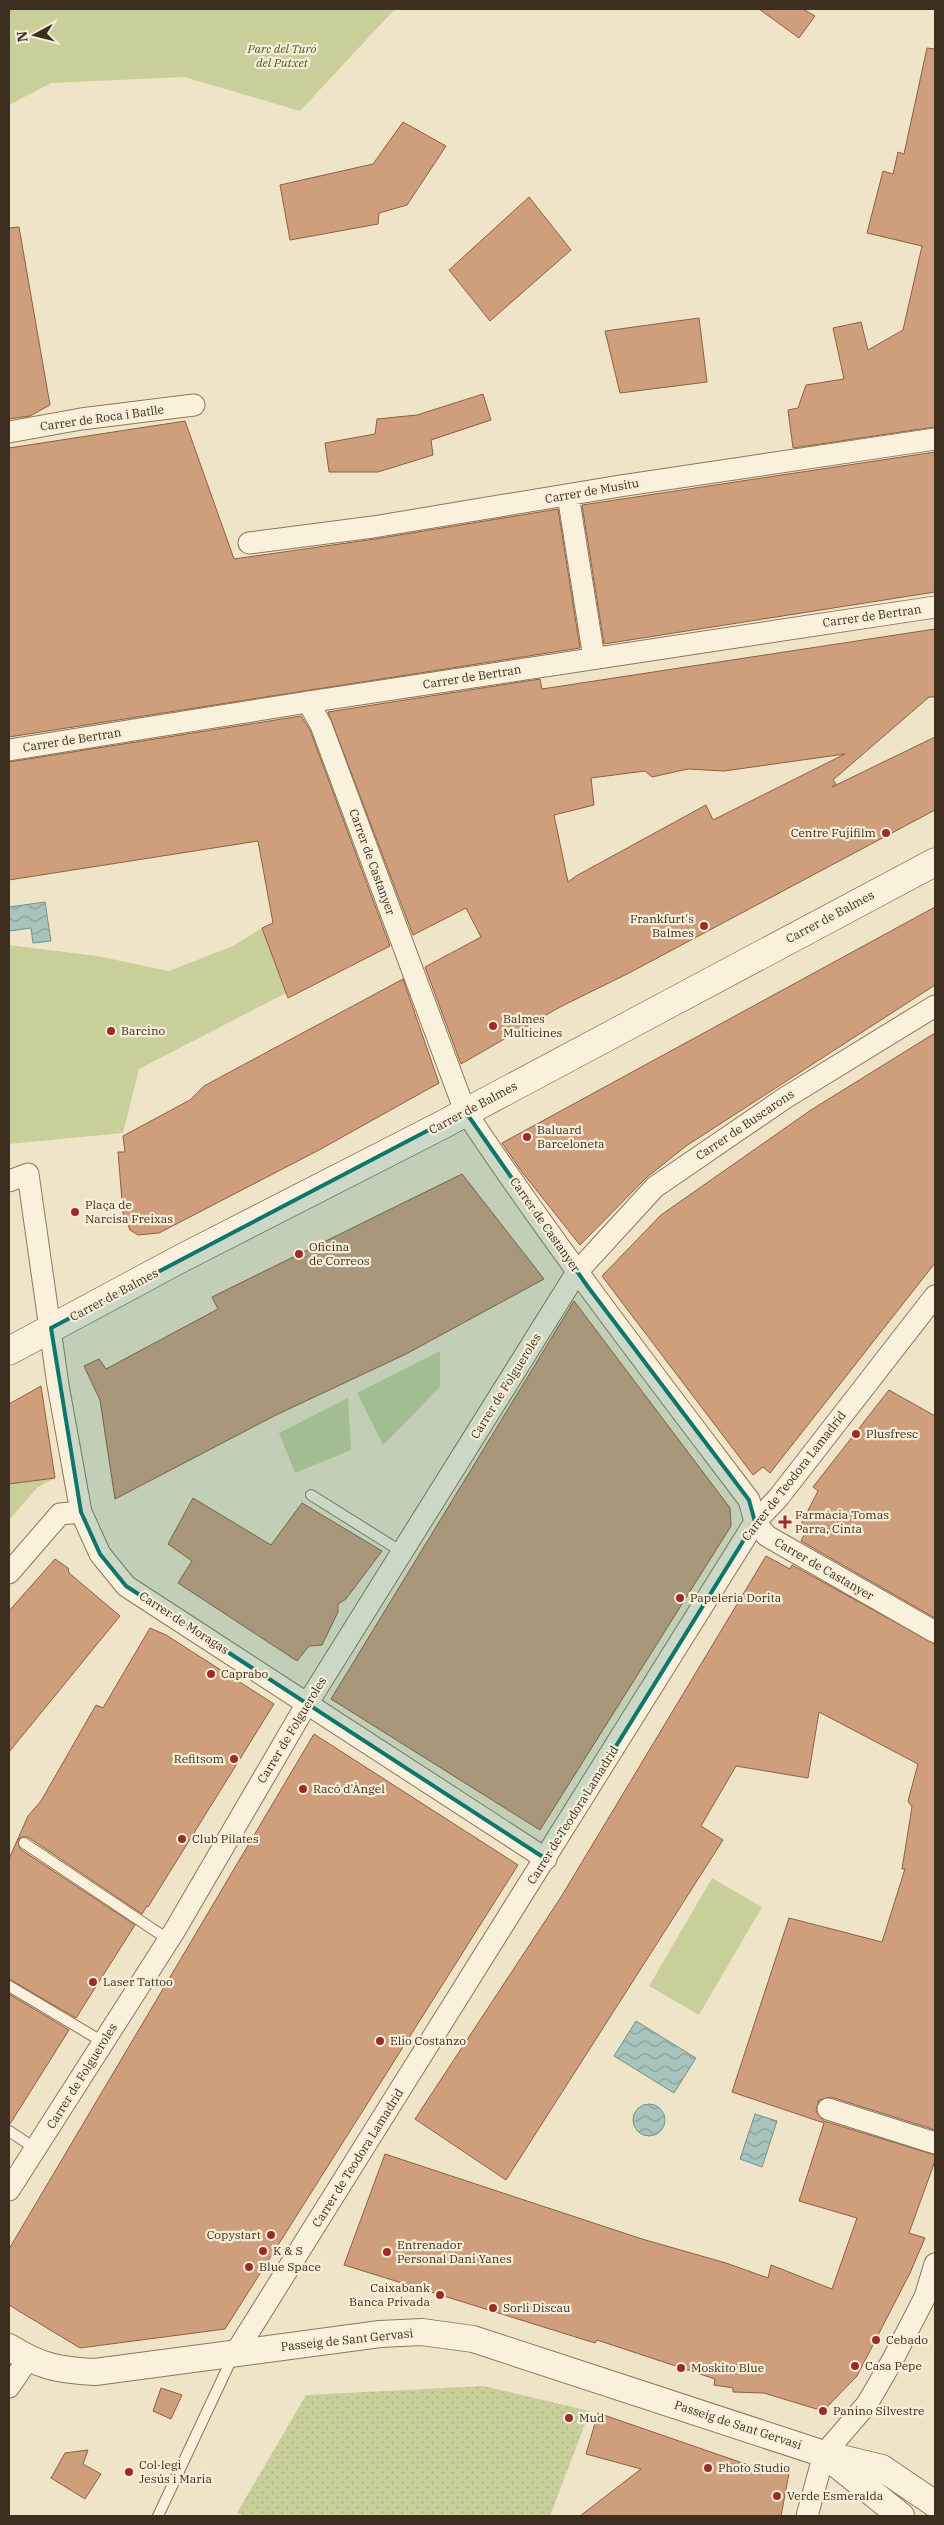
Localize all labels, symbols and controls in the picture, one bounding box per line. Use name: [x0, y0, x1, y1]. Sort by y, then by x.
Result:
north arrow: [10, 10, 60, 60]
text: N: [12, 30, 32, 43]
park label: Parc del Turó del Putxet: [247, 41, 317, 70]
street label: Carrer de Roca i Batlle: [39, 401, 165, 434]
street label: Carrer de Musitu: [544, 475, 641, 506]
street label: Carrer de Bertran: [822, 601, 923, 630]
street label: Carrer de Bertran: [422, 661, 523, 692]
street label: Carrer de Bertran: [22, 724, 123, 755]
street label: Carrer de Castanyer: [346, 807, 399, 918]
place label: Centre Fujifilm: [791, 825, 877, 840]
marker: Centre Fujifilm: [880, 827, 892, 839]
street label: Carrer de Balmes: [783, 887, 877, 946]
place label: Frankfurt's Balmes: [630, 911, 694, 940]
marker: Frankfurt's Balmes: [698, 920, 710, 932]
place label: Balmes Multicines: [503, 1011, 563, 1040]
marker: Balmes Multicines: [487, 1020, 499, 1032]
place label: Barcino: [121, 1023, 166, 1038]
marker: Barcino: [105, 1025, 117, 1037]
street label: Carrer de Balmes: [426, 1078, 520, 1137]
street label: Carrer de Buscarons: [693, 1086, 797, 1163]
place label: Baluard Barceloneta: [537, 1122, 605, 1151]
marker: Baluard Barceloneta: [521, 1131, 533, 1143]
street label: Carrer de Castanyer: [507, 1174, 584, 1276]
place label: Plaça de Narcisa Freixas: [85, 1197, 173, 1226]
marker: Plaça de Narcisa Freixas: [69, 1206, 81, 1218]
place label: Oficina de Correos: [309, 1239, 370, 1268]
marker: Oficina de Correos: [293, 1248, 305, 1260]
street label: Carrer de Balmes: [67, 1265, 161, 1324]
street label: Carrer de Folgueroles: [467, 1330, 544, 1441]
street label: Carrer de Teodora Lamadrid: [738, 1408, 849, 1544]
place label: Plusfresc: [866, 1426, 918, 1441]
marker: Plusfresc: [850, 1428, 862, 1440]
place label: Farmàcia Tomas Parra, Cinta: [795, 1507, 889, 1536]
marker: Farmàcia Tomas Parra, Cinta: [779, 1516, 791, 1528]
street label: Carrer de Castanyer: [772, 1534, 877, 1603]
street label: Carrer de Moragas: [137, 1588, 232, 1657]
place label: Papeleria Dorita: [690, 1590, 782, 1605]
marker: Papeleria Dorita: [674, 1592, 686, 1604]
place label: Caprabo: [221, 1666, 269, 1681]
marker: Caprabo: [205, 1668, 217, 1680]
street label: Carrer de Folgueroles: [254, 1674, 329, 1786]
street label: Carrer de Teodora Lamadrid: [524, 1743, 621, 1887]
place label: Refitsom: [174, 1751, 225, 1766]
marker: Refitsom: [228, 1753, 240, 1765]
place label: Racó d'Àngel: [313, 1781, 385, 1796]
marker: Racó d'Àngel: [297, 1783, 309, 1795]
place label: Club Pilates: [192, 1831, 259, 1846]
marker: Club Pilates: [176, 1833, 188, 1845]
place label: Laser Tattoo: [103, 1974, 173, 1989]
marker: Laser Tattoo: [87, 1976, 99, 1988]
street label: Carrer de Folgueroles: [43, 2020, 120, 2131]
place label: Elio Costanzo: [390, 2033, 466, 2048]
marker: Elio Costanzo: [374, 2035, 386, 2047]
street label: Carrer de Teodora Lamadrid: [309, 2086, 406, 2230]
place label: Copystart: [207, 2227, 261, 2242]
marker: Copystart: [265, 2229, 277, 2241]
place label: Entrenador Personal Dani Yanes: [397, 2237, 512, 2266]
place label: K & S: [273, 2243, 303, 2258]
marker: K & S: [257, 2245, 269, 2257]
marker: Entrenador Personal Dani Yanes: [381, 2246, 393, 2258]
place label: Blue Space: [259, 2259, 321, 2274]
marker: Blue Space: [243, 2261, 255, 2273]
place label: Caixabank Banca Privada: [349, 2280, 430, 2309]
marker: Caixabank Banca Privada: [434, 2289, 446, 2301]
place label: Sorli Discau: [503, 2300, 571, 2315]
marker: Sorli Discau: [487, 2302, 499, 2314]
street label: Passeig de Sant Gervasi: [280, 2325, 414, 2354]
place label: Cebado: [886, 2332, 928, 2347]
marker: Cebado: [870, 2334, 882, 2346]
place label: Casa Pepe: [865, 2358, 922, 2373]
place label: Moskito Blue: [691, 2360, 764, 2375]
marker: Casa Pepe: [849, 2360, 861, 2372]
marker: Moskito Blue: [675, 2362, 687, 2374]
street label: Passeig de Sant Gervasi: [673, 2397, 804, 2452]
place label: Panino Silvestre: [833, 2403, 924, 2418]
marker: Panino Silvestre: [817, 2405, 829, 2417]
place label: Mud: [579, 2410, 604, 2425]
marker: Mud: [563, 2412, 575, 2424]
place label: Col·legi Jesús i Maria: [139, 2457, 212, 2486]
place label: Photo Studio: [718, 2460, 790, 2475]
marker: Photo Studio: [702, 2462, 714, 2474]
marker: Col·legi Jesús i Maria: [123, 2466, 135, 2478]
place label: Verde Esmeralda: [787, 2488, 884, 2503]
marker: Verde Esmeralda: [771, 2490, 783, 2502]

